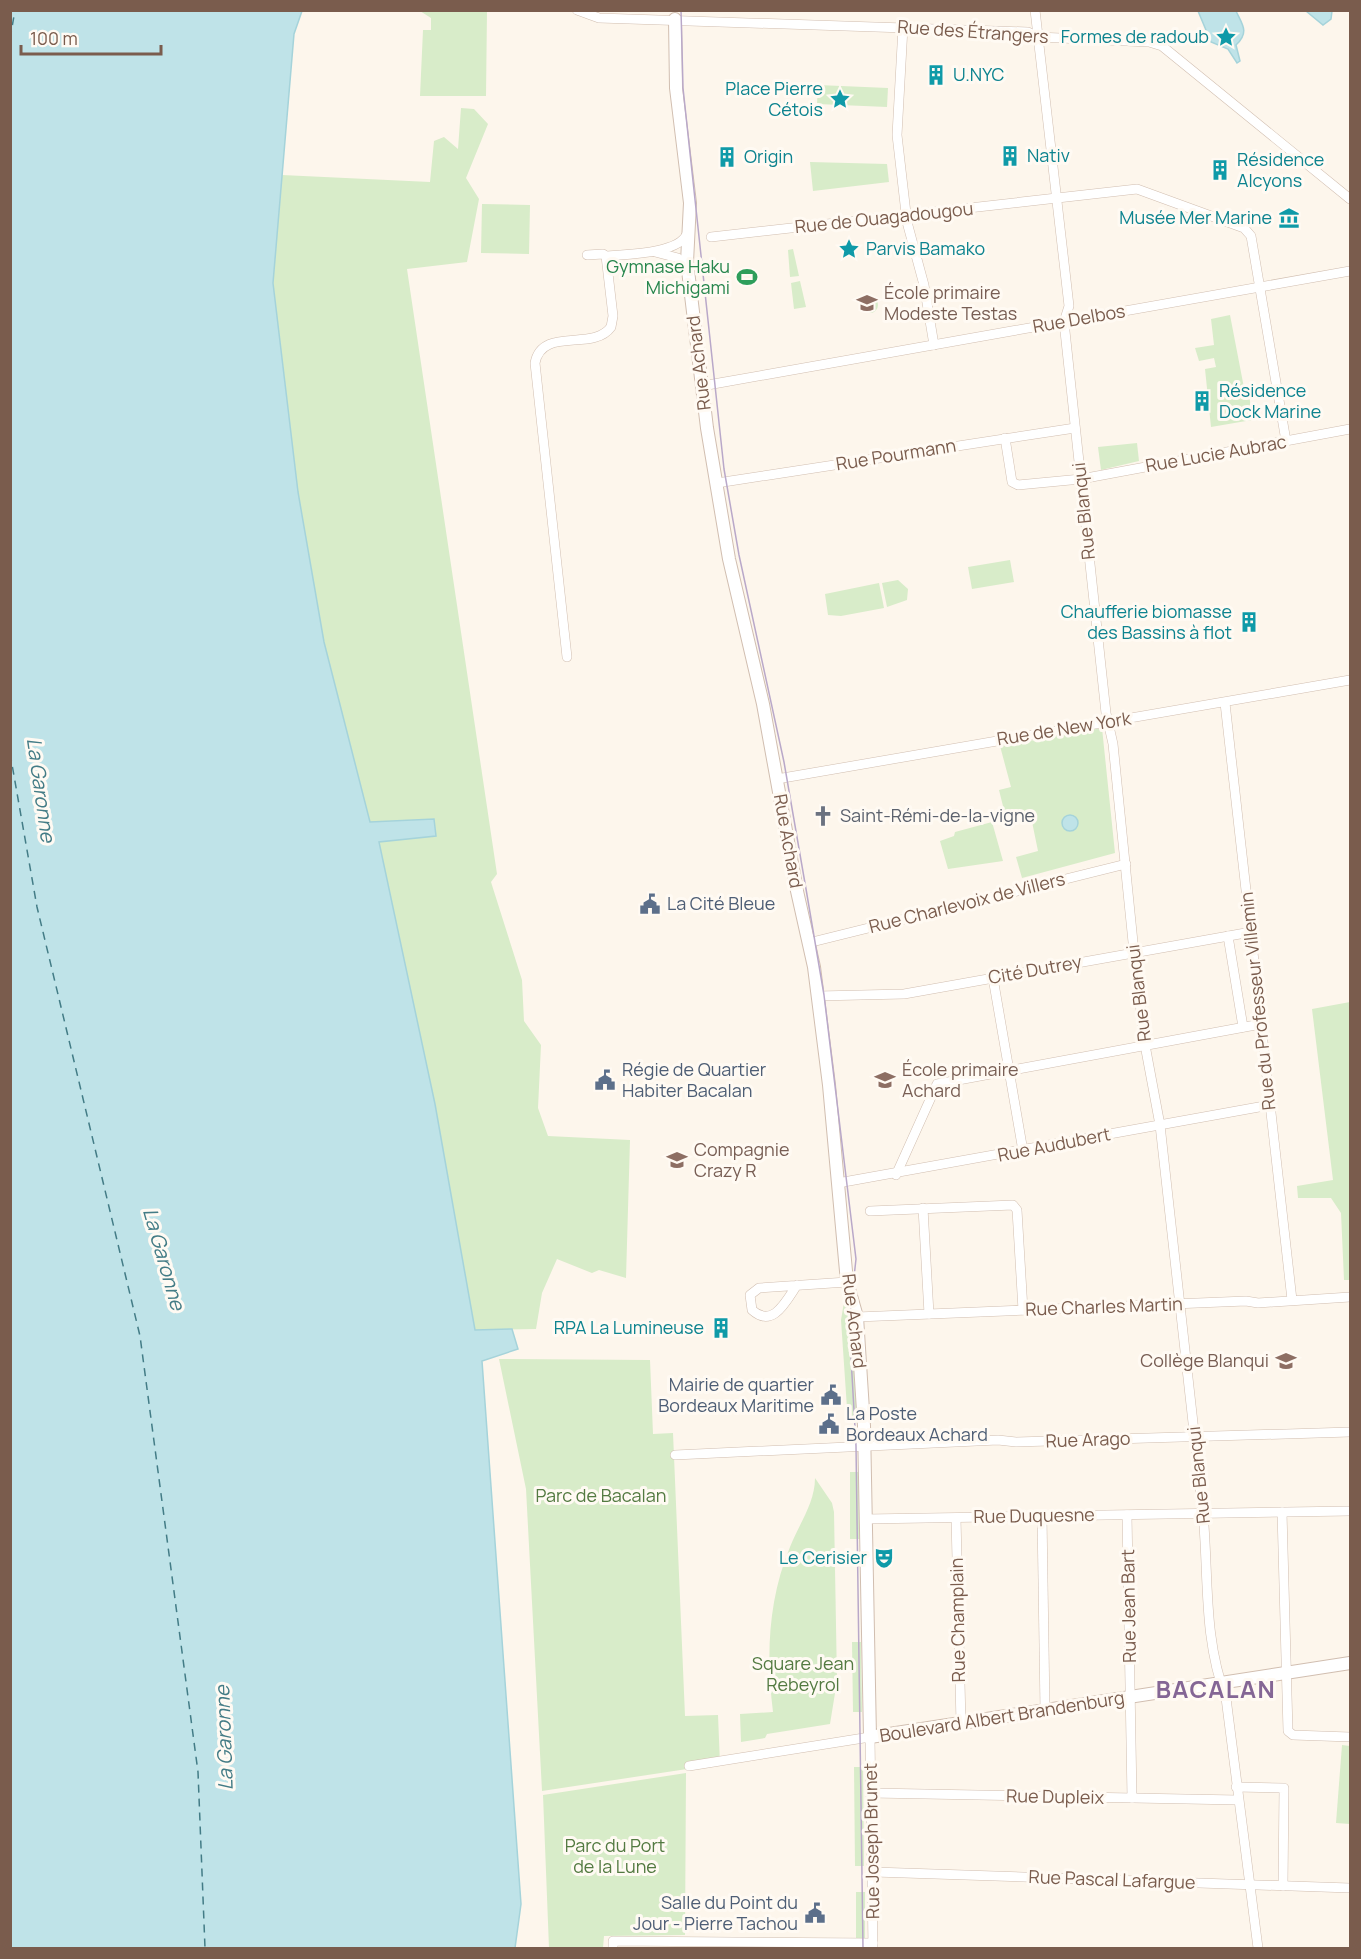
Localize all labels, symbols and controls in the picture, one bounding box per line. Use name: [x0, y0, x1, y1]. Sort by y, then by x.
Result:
street label: Rue des Étrangers: [897, 14, 1049, 48]
scale bar: [21, 18, 160, 56]
place label: Formes de radoub: [1061, 24, 1209, 48]
place icon: Formes de radoub: [1214, 25, 1238, 49]
text: 100 m: [30, 26, 78, 50]
place label: U.NYC: [953, 62, 1004, 86]
building icon: U.NYC: [924, 63, 948, 87]
place label: Place Pierre Cétois: [725, 76, 823, 121]
place icon: Place Pierre Cétois: [828, 87, 852, 111]
place label: Nativ: [1027, 143, 1070, 167]
place label: Origin: [744, 144, 793, 168]
building icon: Nativ: [998, 144, 1022, 168]
building icon: Origin: [715, 145, 739, 169]
place label: Résidence Alcyons: [1237, 147, 1324, 192]
building icon: Résidence Alcyons: [1208, 158, 1232, 182]
street label: Rue de Ouagadougou: [793, 196, 974, 238]
place label: Musée Mer Marine: [1119, 205, 1272, 229]
museum icon: Musée Mer Marine: [1277, 206, 1301, 230]
place label: Parvis Bamako: [866, 236, 985, 260]
place icon: Parvis Bamako: [837, 237, 861, 261]
place label: Gymnase Haku Michigami: [606, 254, 730, 299]
sports icon: Gymnase Haku Michigami: [735, 265, 759, 289]
place label: École primaire Modeste Testas: [884, 280, 1017, 325]
school or university icon: École primaire Modeste Testas: [855, 291, 879, 315]
street label: Rue Delbos: [1031, 298, 1127, 338]
street label: Rue Achard: [680, 314, 716, 412]
place label: Résidence Dock Marine: [1219, 378, 1321, 423]
building icon: Résidence Dock Marine: [1190, 389, 1214, 413]
street label: Rue Lucie Aubrac: [1143, 429, 1288, 477]
street label: Rue Pourmann: [834, 433, 958, 475]
street label: Rue Blanqui: [1066, 461, 1100, 561]
place label: Chaufferie biomasse des Bassins à flot: [1061, 599, 1232, 644]
building icon: Chaufferie biomasse des Bassins à flot: [1237, 610, 1261, 634]
street label: Rue de New York: [995, 705, 1134, 750]
water label: La Garonne: [21, 736, 62, 845]
street label: Rue Achard: [769, 792, 809, 890]
place label: Saint-Rémi-de-la-vigne: [840, 803, 1035, 827]
church icon: Saint-Rémi-de-la-vigne: [811, 804, 835, 828]
street label: Rue Charlevoix de Villers: [866, 866, 1067, 938]
place label: La Cité Bleue: [667, 891, 775, 915]
street label: Rue du Professeur Villemin: [1234, 891, 1280, 1111]
public building icon: La Cité Bleue: [638, 892, 662, 916]
street label: Rue Blanqui: [1120, 943, 1156, 1043]
street label: Cité Dutrey: [986, 949, 1084, 989]
place label: Régie de Quartier Habiter Bacalan: [622, 1057, 767, 1102]
place label: École primaire Achard: [902, 1057, 1019, 1102]
public building icon: Régie de Quartier Habiter Bacalan: [593, 1068, 617, 1092]
school or university icon: École primaire Achard: [873, 1068, 897, 1092]
street label: Rue Audubert: [995, 1121, 1112, 1167]
place label: Compagnie Crazy R: [694, 1137, 790, 1182]
school or university icon: Compagnie Crazy R: [665, 1148, 689, 1172]
water label: La Garonne: [137, 1205, 192, 1314]
street label: Rue Achard: [837, 1272, 873, 1370]
street label: Rue Charles Martin: [1025, 1291, 1183, 1321]
place label: RPA La Lumineuse: [554, 1315, 704, 1339]
building icon: RPA La Lumineuse: [709, 1316, 733, 1340]
place label: Collège Blanqui: [1140, 1348, 1269, 1372]
school or university icon: Collège Blanqui: [1274, 1349, 1298, 1373]
place label: Mairie de quartier Bordeaux Maritime: [658, 1372, 815, 1417]
public building icon: Mairie de quartier Bordeaux Maritime: [819, 1383, 843, 1407]
place label: La Poste Bordeaux Achard: [846, 1401, 988, 1446]
public building icon: La Poste Bordeaux Achard: [817, 1412, 841, 1436]
street label: Rue Blanqui: [1181, 1425, 1215, 1525]
street label: Rue Arago: [1045, 1426, 1131, 1452]
park label: Parc de Bacalan: [536, 1483, 666, 1507]
street label: Rue Duquesne: [973, 1502, 1095, 1528]
place label: Le Cerisier: [779, 1545, 867, 1569]
theatre icon: Le Cerisier: [872, 1546, 896, 1570]
street label: Rue Jean Bart: [1115, 1549, 1141, 1663]
street label: Rue Champlain: [944, 1557, 970, 1683]
park label: Square Jean Rebeyrol: [752, 1651, 854, 1696]
district label: BACALAN: [1156, 1672, 1276, 1705]
water label: La Garonne: [208, 1684, 239, 1791]
street label: Boulevard Albert Brandenburg: [878, 1685, 1126, 1747]
street label: Rue Joseph Brunet: [858, 1763, 884, 1919]
street label: Rue Dupleix: [1006, 1783, 1105, 1809]
park label: Parc du Port de la Lune: [565, 1833, 665, 1878]
street label: Rue Pascal Lafargue: [1028, 1864, 1196, 1894]
place label: Salle du Point du Jour - Pierre Tachou: [633, 1890, 798, 1935]
public building icon: Salle du Point du Jour - Pierre Tachou: [803, 1901, 827, 1925]

